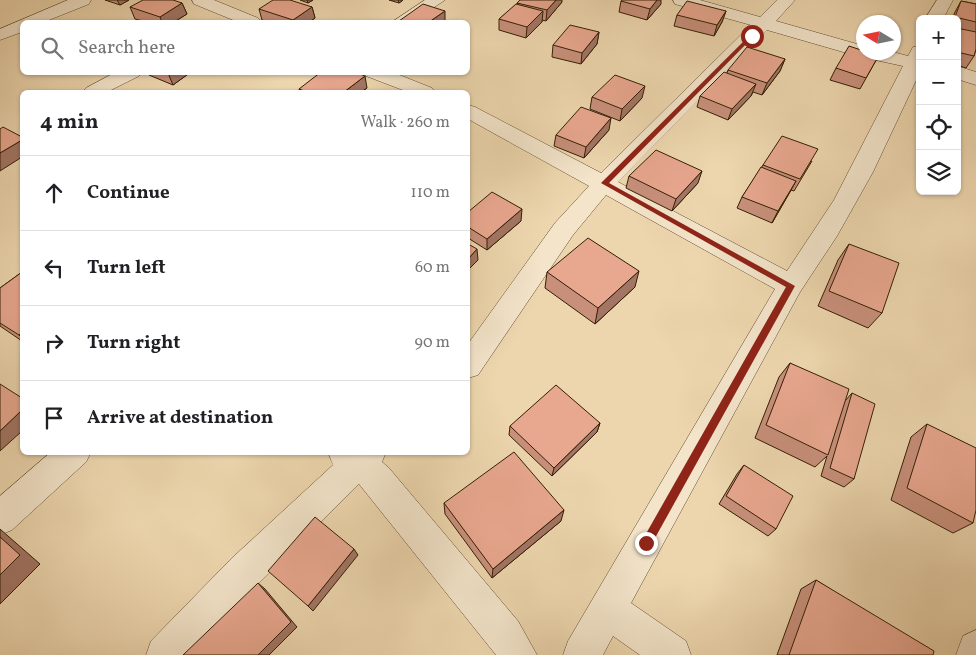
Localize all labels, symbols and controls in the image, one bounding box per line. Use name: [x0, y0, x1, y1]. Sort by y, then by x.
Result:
north arrow: [856, 15, 901, 60]
map controls: [916, 15, 961, 195]
button: +: [916, 15, 961, 60]
search box: [20, 20, 470, 75]
route start: [741, 25, 764, 48]
icon: search: [38, 34, 66, 62]
text: Search here: [78, 35, 175, 61]
button: −: [916, 60, 961, 105]
button: locate: [916, 105, 961, 150]
text: 4 min: [40, 108, 99, 137]
text: Walk · 260 m: [360, 112, 450, 134]
button: layers: [916, 150, 961, 195]
icon: ahead: [40, 179, 68, 207]
text: Continue: [87, 180, 170, 206]
text: 110 m: [411, 182, 450, 204]
icon: left: [40, 254, 68, 282]
text: Turn left: [87, 255, 166, 281]
text: 60 m: [415, 257, 450, 279]
icon: right: [40, 329, 68, 357]
text: Turn right: [87, 330, 180, 356]
text: 90 m: [414, 332, 450, 354]
icon: arrive: [40, 404, 68, 432]
text: Arrive at destination: [87, 405, 273, 431]
route end: [635, 532, 658, 555]

